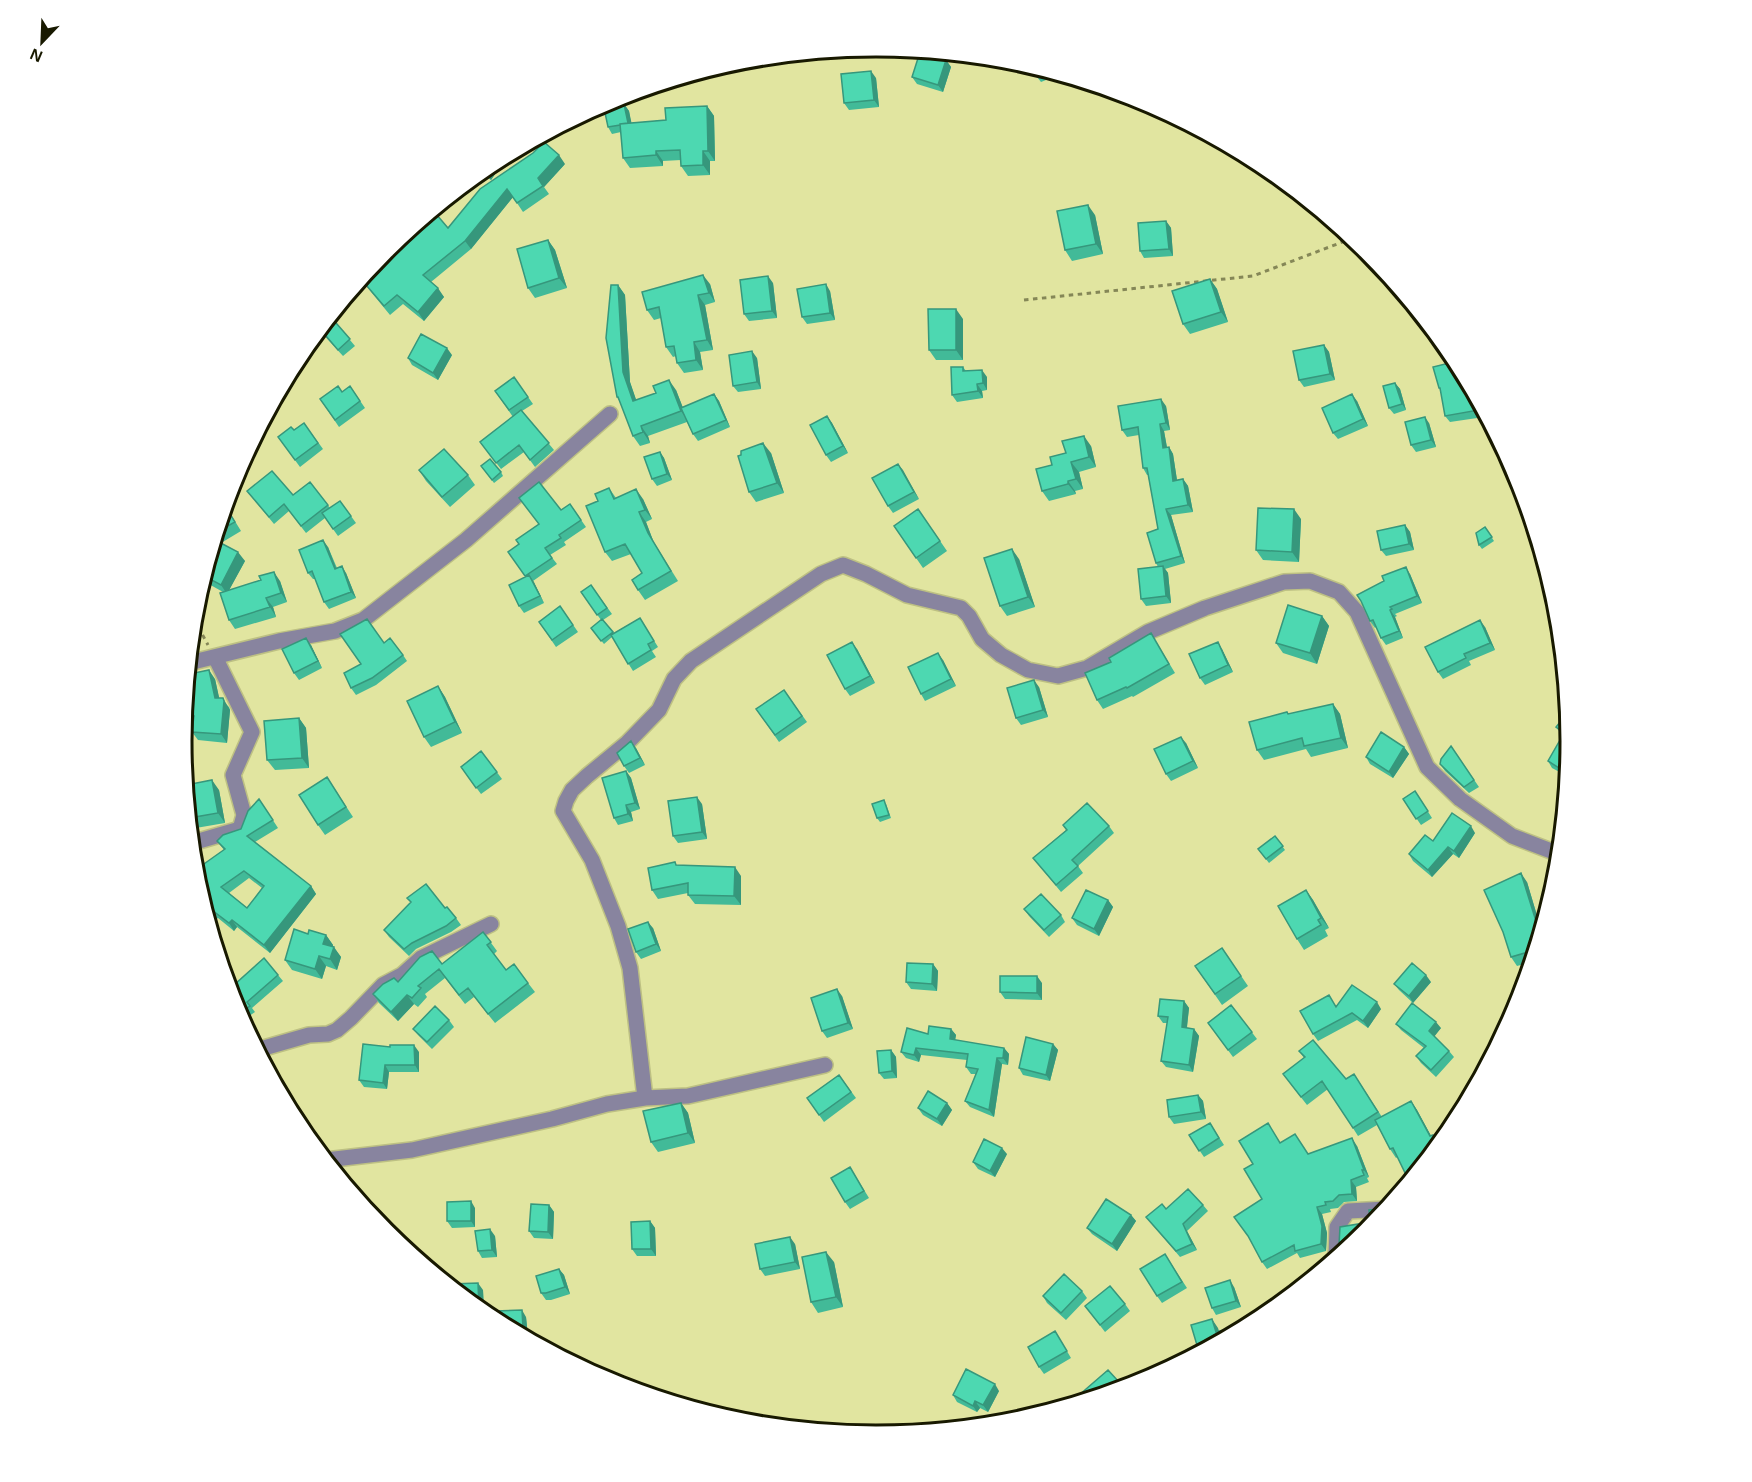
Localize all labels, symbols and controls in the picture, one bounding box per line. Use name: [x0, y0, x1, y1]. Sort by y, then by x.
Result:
north arrow: [12, 12, 72, 72]
text: N: [28, 45, 45, 65]

